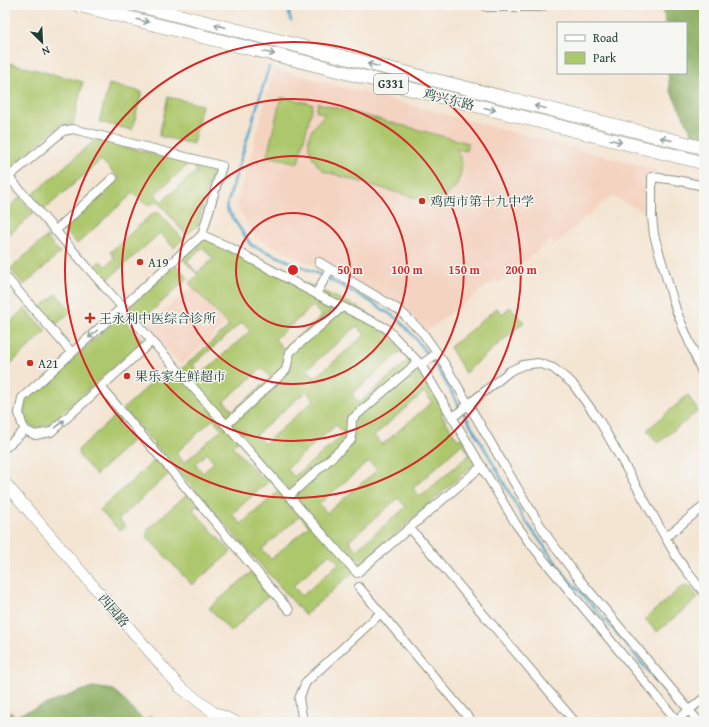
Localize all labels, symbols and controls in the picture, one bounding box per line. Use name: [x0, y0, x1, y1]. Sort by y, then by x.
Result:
one-way arrow: [136, 18, 149, 26]
north arrow: [22, 22, 62, 62]
one-way arrow: [214, 22, 227, 29]
legend: [557, 22, 687, 74]
text: Road: [593, 29, 619, 46]
text: N: [39, 42, 53, 60]
text: Park: [593, 49, 617, 66]
one-way arrow: [262, 50, 275, 57]
one-way arrow: [367, 60, 380, 68]
road number: G331: [374, 74, 408, 94]
street label: 鸡兴东路: [421, 84, 476, 115]
one-way arrow: [534, 103, 547, 110]
one-way arrow: [483, 106, 496, 113]
one-way arrow: [660, 134, 673, 142]
one-way arrow: [609, 137, 622, 145]
place label: 鸡西市第十九中学: [430, 192, 534, 211]
marker: 鸡西市第十九中学: [417, 196, 427, 206]
place label: A19: [148, 253, 168, 272]
marker: A19: [135, 257, 145, 267]
text: 50 m: [337, 261, 363, 278]
text: 100 m: [391, 261, 424, 278]
text: 150 m: [448, 261, 481, 278]
text: 200 m: [505, 261, 538, 278]
centre of rings: [286, 263, 300, 277]
place label: 王永利中医综合诊所: [99, 309, 216, 328]
marker: 王永利中医综合诊所: [84, 312, 96, 324]
one-way arrow: [88, 329, 98, 338]
place label: A21: [38, 354, 58, 373]
marker: A21: [25, 358, 35, 368]
place label: 果乐家生鲜超市: [135, 367, 226, 386]
marker: 果乐家生鲜超市: [122, 371, 132, 381]
one-way arrow: [54, 420, 65, 429]
street label: 西园路: [94, 589, 134, 631]

